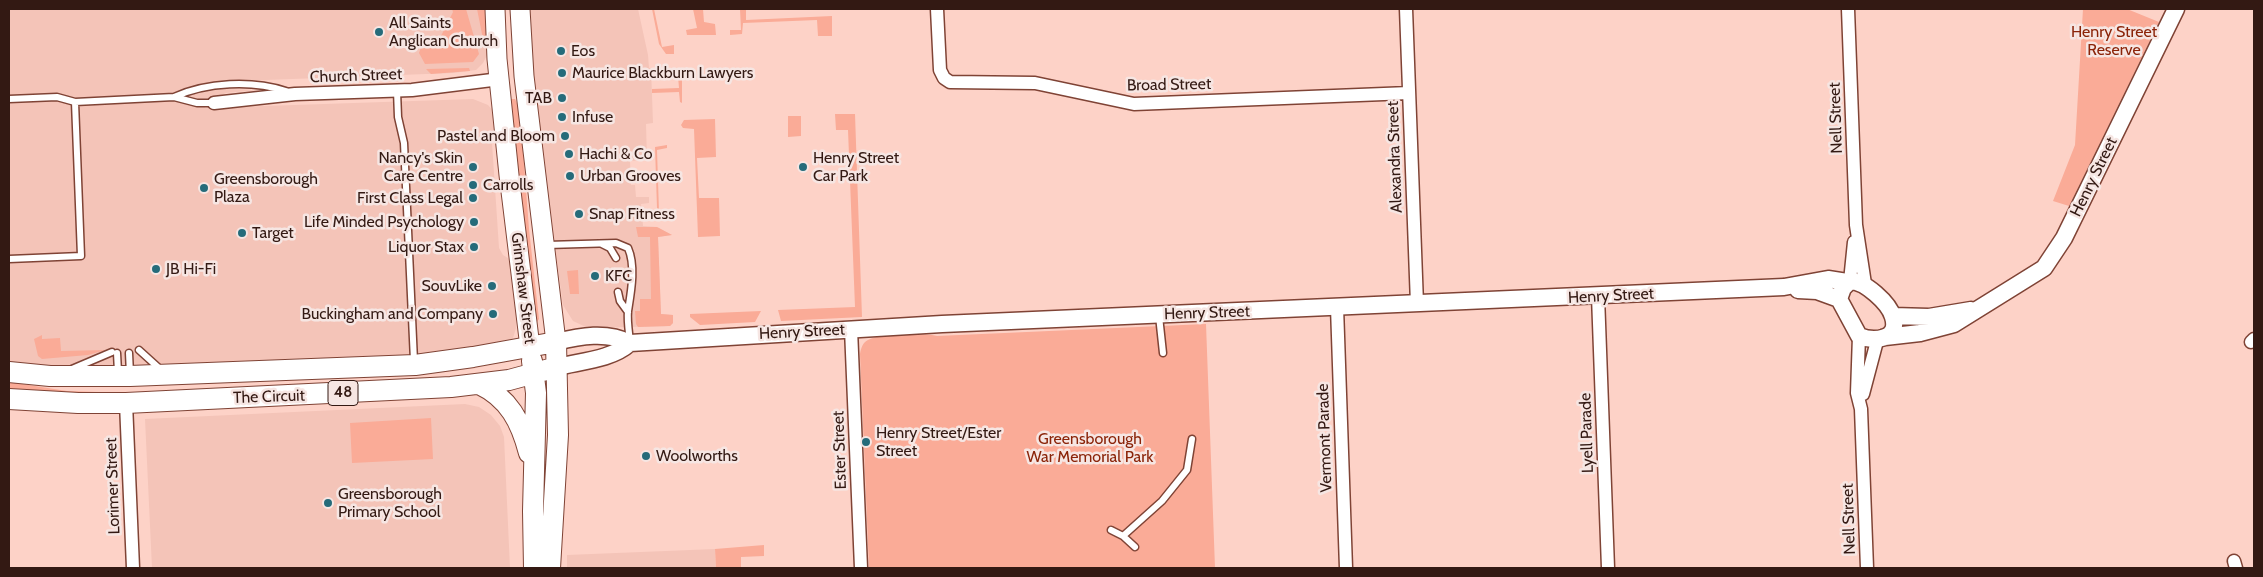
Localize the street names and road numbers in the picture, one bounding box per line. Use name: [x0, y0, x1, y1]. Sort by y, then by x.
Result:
street label: Church Street: [309, 65, 403, 87]
street label: Broad Street: [1127, 75, 1211, 95]
street label: Nell Street: [1825, 82, 1847, 154]
street label: Alexandra Street: [1383, 101, 1407, 213]
street label: Henry Street: [2067, 134, 2121, 220]
street label: Grimshaw Street: [507, 231, 539, 345]
street label: Henry Street: [1568, 284, 1654, 308]
street label: Henry Street: [1164, 302, 1250, 324]
street label: Henry Street: [759, 320, 845, 344]
road number: 48: [328, 380, 358, 406]
street label: Vermont Parade: [1314, 383, 1336, 493]
street label: The Circuit: [233, 386, 305, 408]
street label: Lyell Parade: [1576, 392, 1598, 474]
street label: Ester Street: [829, 410, 851, 490]
street label: Lorimer Street: [102, 437, 124, 535]
street label: Nell Street: [1838, 483, 1860, 555]

